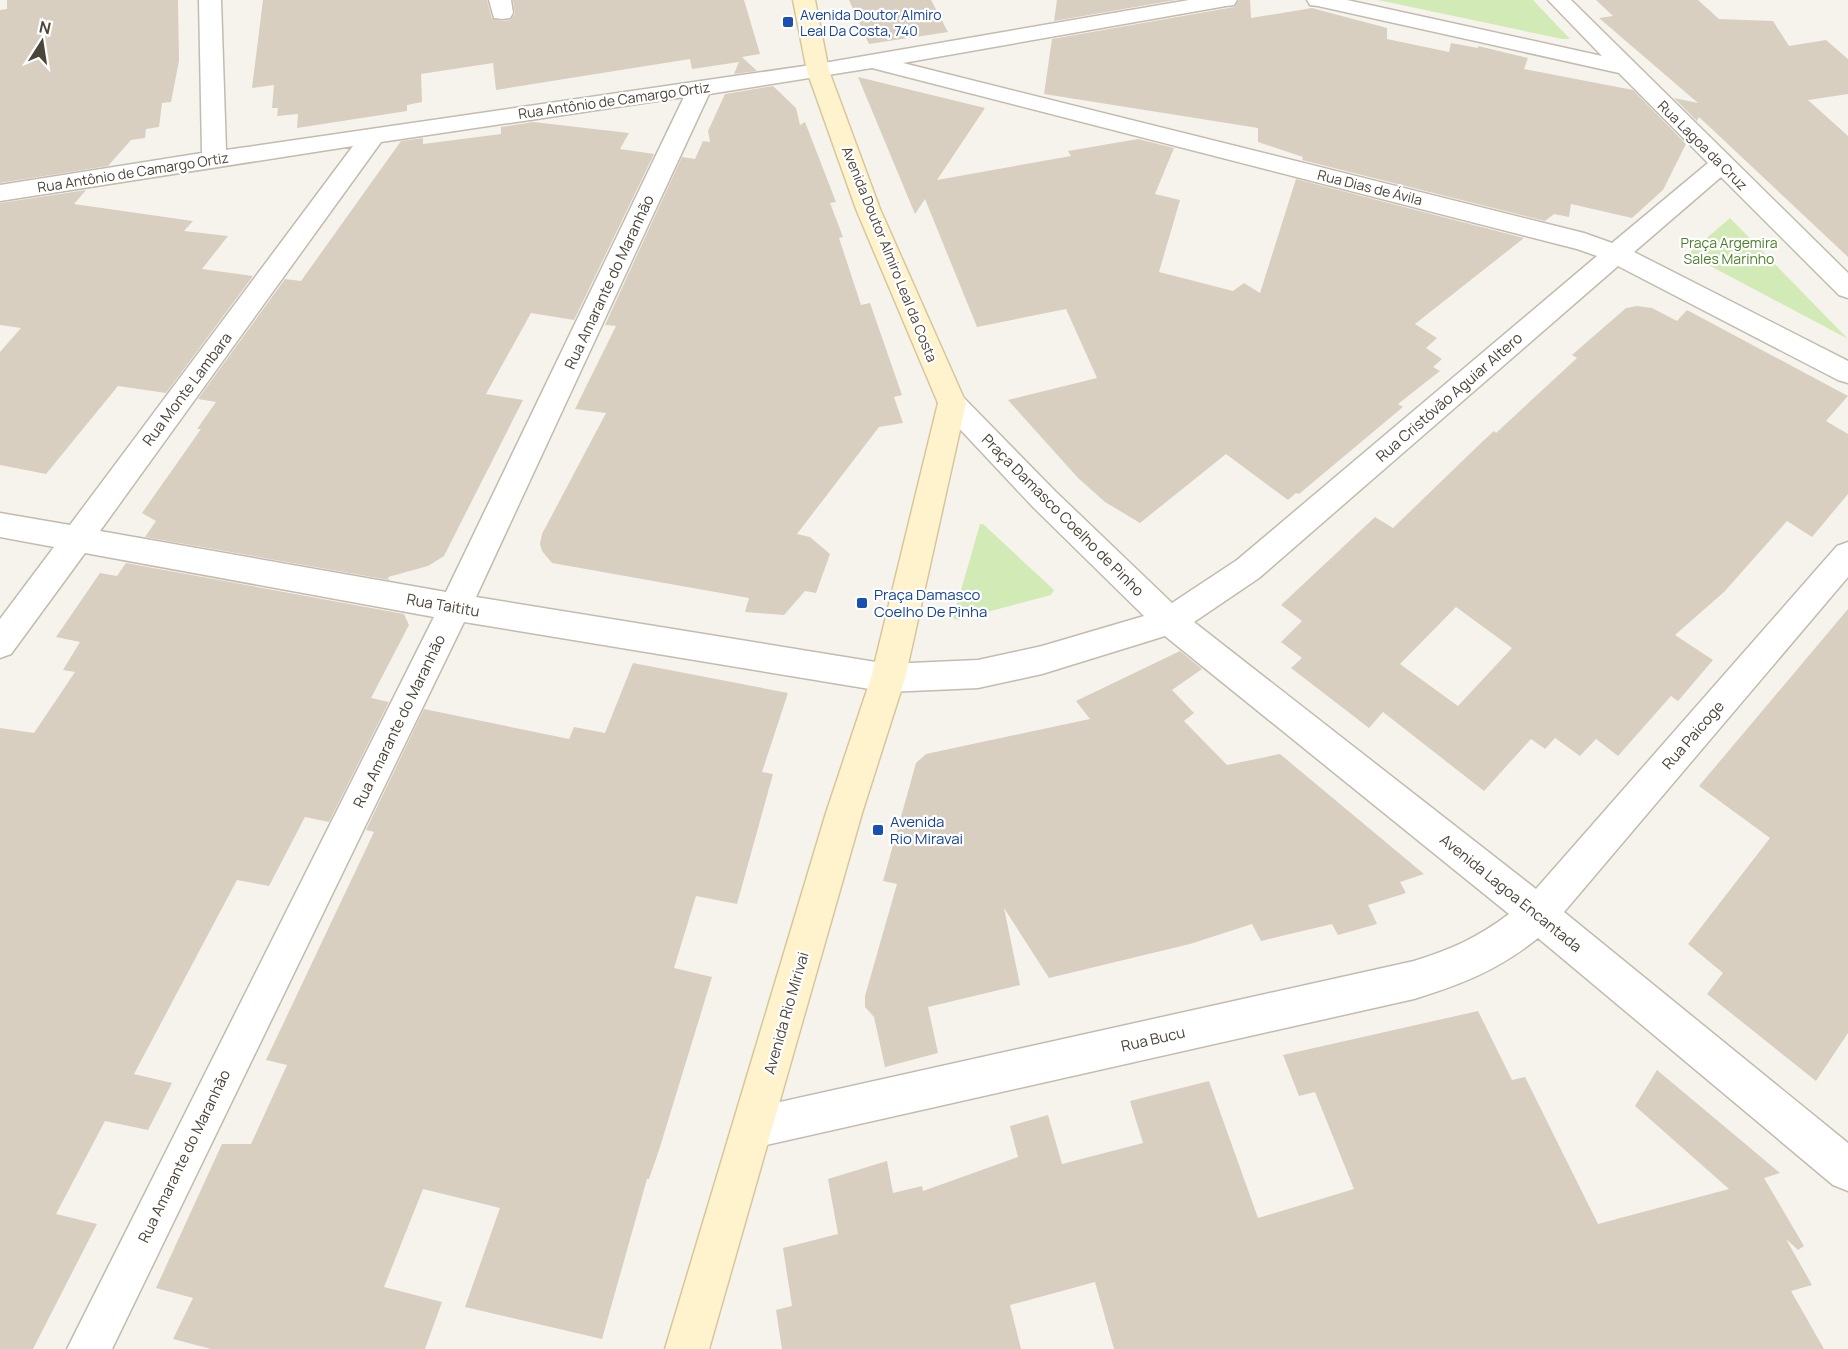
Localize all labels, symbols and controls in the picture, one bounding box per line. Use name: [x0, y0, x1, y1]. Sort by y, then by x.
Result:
place label: Avenida Doutor Almiro Leal Da Costa, 740: [800, 5, 942, 40]
north arrow: [12, 12, 72, 72]
text: N: [37, 15, 53, 39]
marker: Avenida Doutor Almiro Leal Da Costa, 740: [781, 15, 795, 29]
street label: Rua Antônio de Camargo Ortiz: [517, 77, 711, 123]
street label: Rua Lagoa da Cruz: [1654, 96, 1752, 194]
street label: Avenida Doutor Almiro Leal da Costa: [838, 143, 942, 365]
street label: Rua Antônio de Camargo Ortiz: [36, 147, 230, 197]
street label: Rua Dias de Ávila: [1316, 165, 1424, 209]
street label: Rua Amarante do Maranhão: [559, 191, 659, 373]
park label: Praça Argemira Sales Marinho: [1681, 233, 1777, 268]
street label: Rua Cristóvão Aguiar Altero: [1371, 327, 1527, 467]
street label: Rua Monte Lambara: [137, 328, 237, 450]
street label: Praça Damasco Coelho de Pinho: [977, 429, 1149, 601]
place label: Praça Damasco Coelho De Pinha: [874, 584, 987, 622]
street label: Rua Taititu: [405, 588, 481, 622]
marker: Praça Damasco Coelho De Pinha: [855, 596, 869, 610]
street label: Rua Amarante do Maranhão: [348, 631, 450, 811]
street label: Rua Paicoge: [1657, 696, 1729, 774]
place label: Avenida Rio Miravai: [890, 811, 963, 849]
marker: Avenida Rio Miravai: [871, 823, 885, 837]
street label: Avenida Lagoa Encantada: [1436, 829, 1586, 957]
street label: Avenida Rio Mirivai: [759, 949, 813, 1077]
street label: Rua Bucu: [1119, 1021, 1187, 1057]
street label: Rua Amarante do Maranhão: [133, 1066, 235, 1246]

